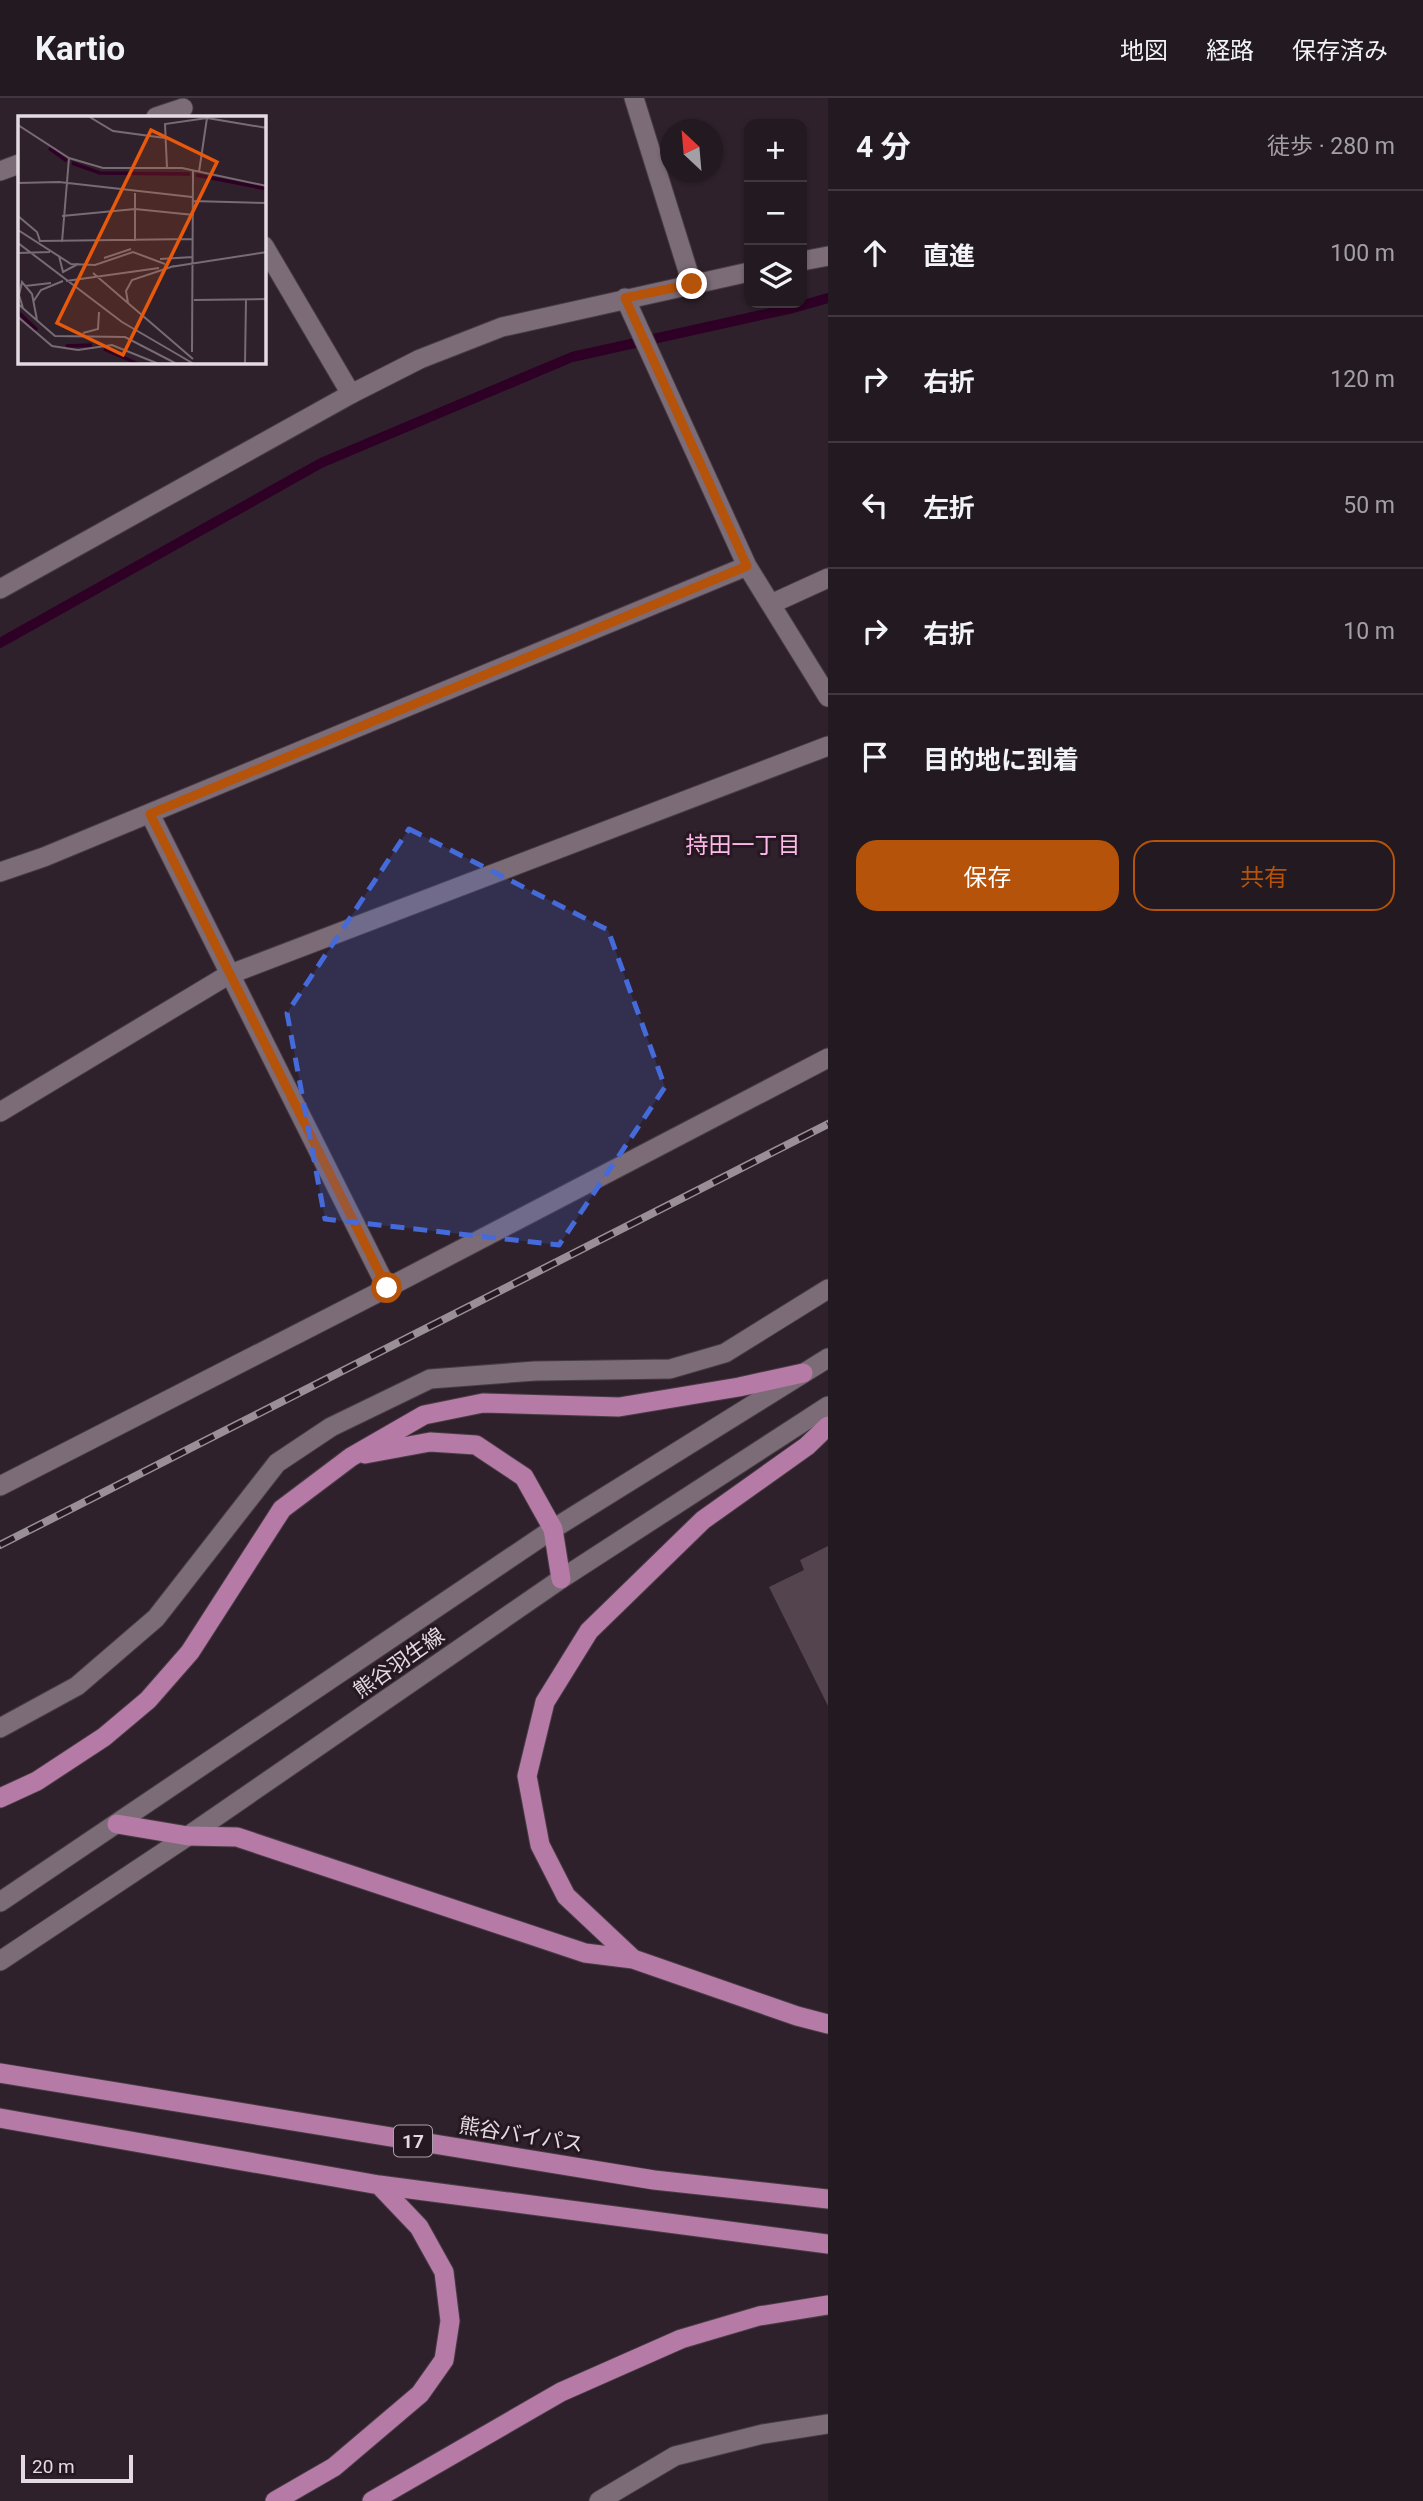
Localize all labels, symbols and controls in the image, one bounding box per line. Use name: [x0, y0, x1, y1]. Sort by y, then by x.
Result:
text: Kartio: [35, 29, 125, 68]
text: 地図: [1120, 37, 1168, 65]
text: 経路: [1206, 37, 1254, 65]
text: 保存済み: [1292, 37, 1388, 65]
inset map: [18, 116, 266, 364]
north arrow: [660, 119, 723, 182]
map controls: [744, 119, 807, 308]
button: +: [744, 119, 807, 182]
text: 4 分: [856, 129, 911, 164]
text: 徒歩 · 280 m: [1267, 133, 1395, 160]
button: −: [744, 182, 807, 245]
icon: ahead: [856, 234, 894, 272]
text: 100 m: [1330, 240, 1395, 267]
text: 直進: [923, 241, 975, 271]
button: layers: [744, 245, 807, 308]
route end: [676, 268, 707, 299]
icon: right: [856, 360, 894, 398]
text: 120 m: [1330, 366, 1395, 393]
text: 右折: [923, 367, 975, 397]
icon: left: [856, 486, 894, 524]
text: 50 m: [1343, 492, 1395, 519]
text: 左折: [923, 493, 975, 523]
icon: right: [856, 612, 894, 650]
text: 10 m: [1343, 618, 1395, 645]
text: 右折: [923, 619, 975, 649]
icon: arrive: [856, 738, 894, 776]
text: 目的地に到着: [923, 745, 1079, 775]
district label: 持田一丁目: [686, 832, 801, 859]
button: 保存: [856, 840, 1119, 911]
button: 共有: [1133, 840, 1395, 911]
route start: [371, 1272, 402, 1303]
street label: 熊谷羽生線: [349, 1623, 449, 1703]
street label: 熊谷バイパス: [457, 2113, 585, 2157]
road number: 17: [394, 2125, 432, 2156]
scale bar: [21, 2452, 133, 2484]
text: 20 m: [32, 2455, 75, 2478]

